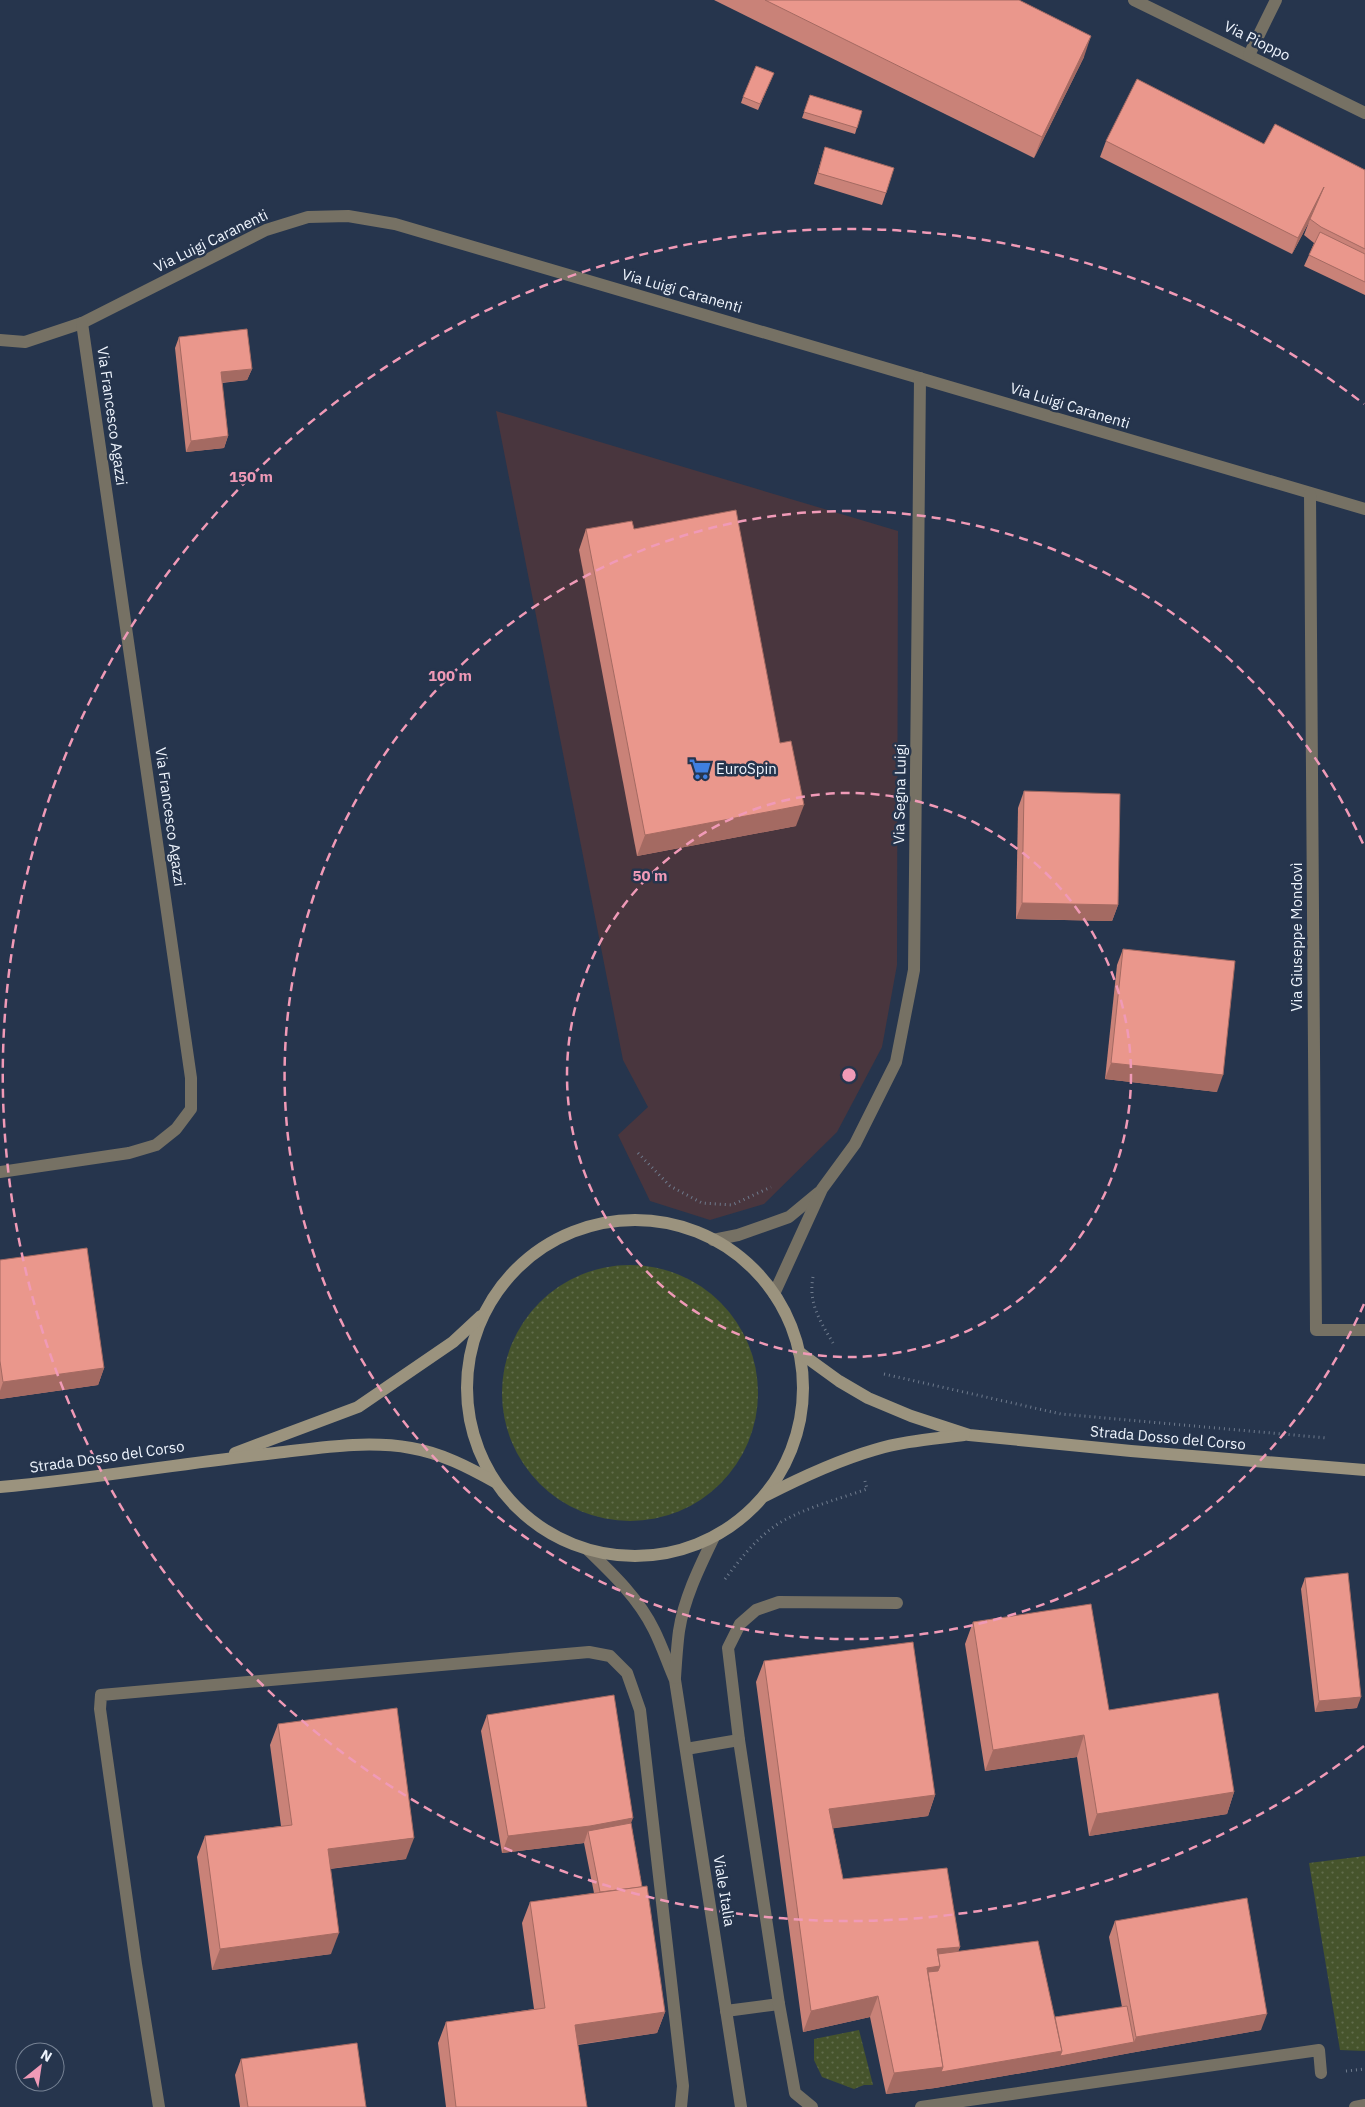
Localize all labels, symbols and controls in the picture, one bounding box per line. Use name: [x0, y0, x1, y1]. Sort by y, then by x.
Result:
street label: Via Pioppo: [1221, 16, 1294, 65]
street label: Via Luigi Caranenti: [151, 205, 271, 276]
street label: Via Luigi Caranenti: [620, 264, 745, 317]
street label: Via Francesco Agazzi: [93, 345, 132, 487]
street label: Via Luigi Caranenti: [1008, 378, 1132, 433]
text: 150 m: [229, 467, 273, 486]
text: 100 m: [428, 666, 472, 685]
street label: Via Segna Luigi: [889, 743, 910, 844]
street label: Via Francesco Agazzi: [151, 746, 190, 888]
supermarket icon: EuroSpin: [687, 756, 713, 782]
place label: EuroSpin: [716, 759, 777, 778]
street label: Via Giuseppe Mondovì: [1287, 862, 1306, 1012]
text: 50 m: [633, 866, 667, 885]
centre of rings: [840, 1066, 858, 1084]
street label: Strada Dosso del Corso: [1089, 1421, 1247, 1454]
street label: Strada Dosso del Corso: [28, 1436, 186, 1477]
street label: Viale Italia: [709, 1854, 739, 1928]
north arrow: [15, 2042, 65, 2092]
text: N: [38, 2045, 55, 2066]

